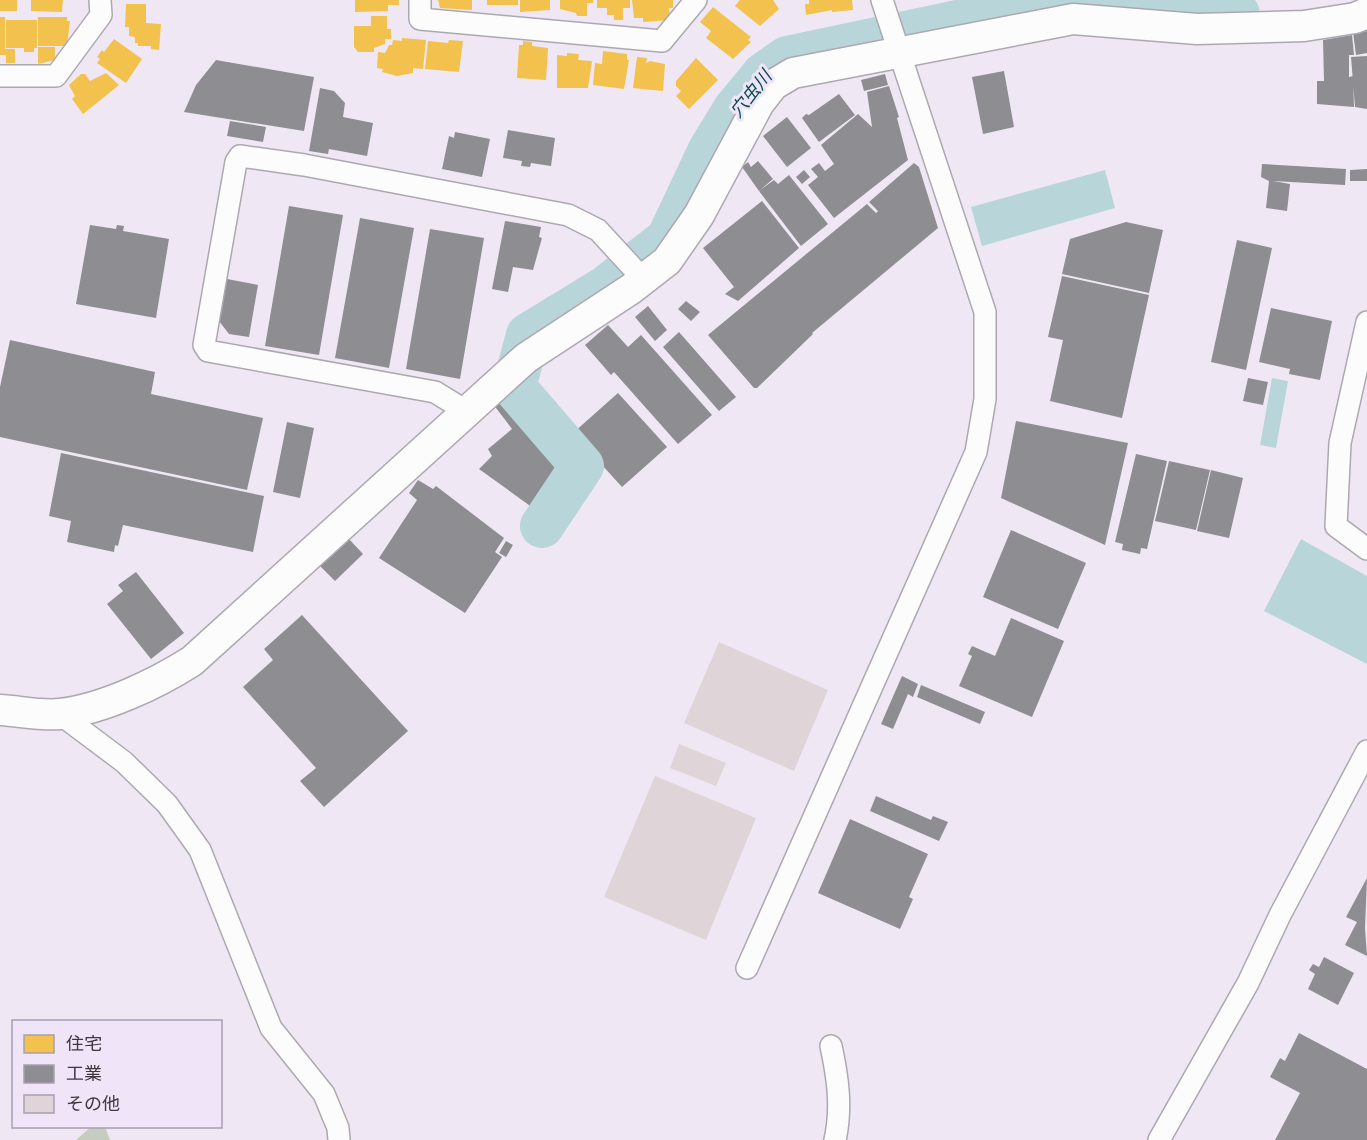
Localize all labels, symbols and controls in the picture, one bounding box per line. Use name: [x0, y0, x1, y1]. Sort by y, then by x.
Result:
water label: 穴虫川: [725, 65, 778, 122]
legend: [12, 1020, 222, 1128]
text: 住宅: [66, 1033, 102, 1055]
text: 工業: [66, 1063, 102, 1085]
text: その他: [66, 1093, 120, 1115]

